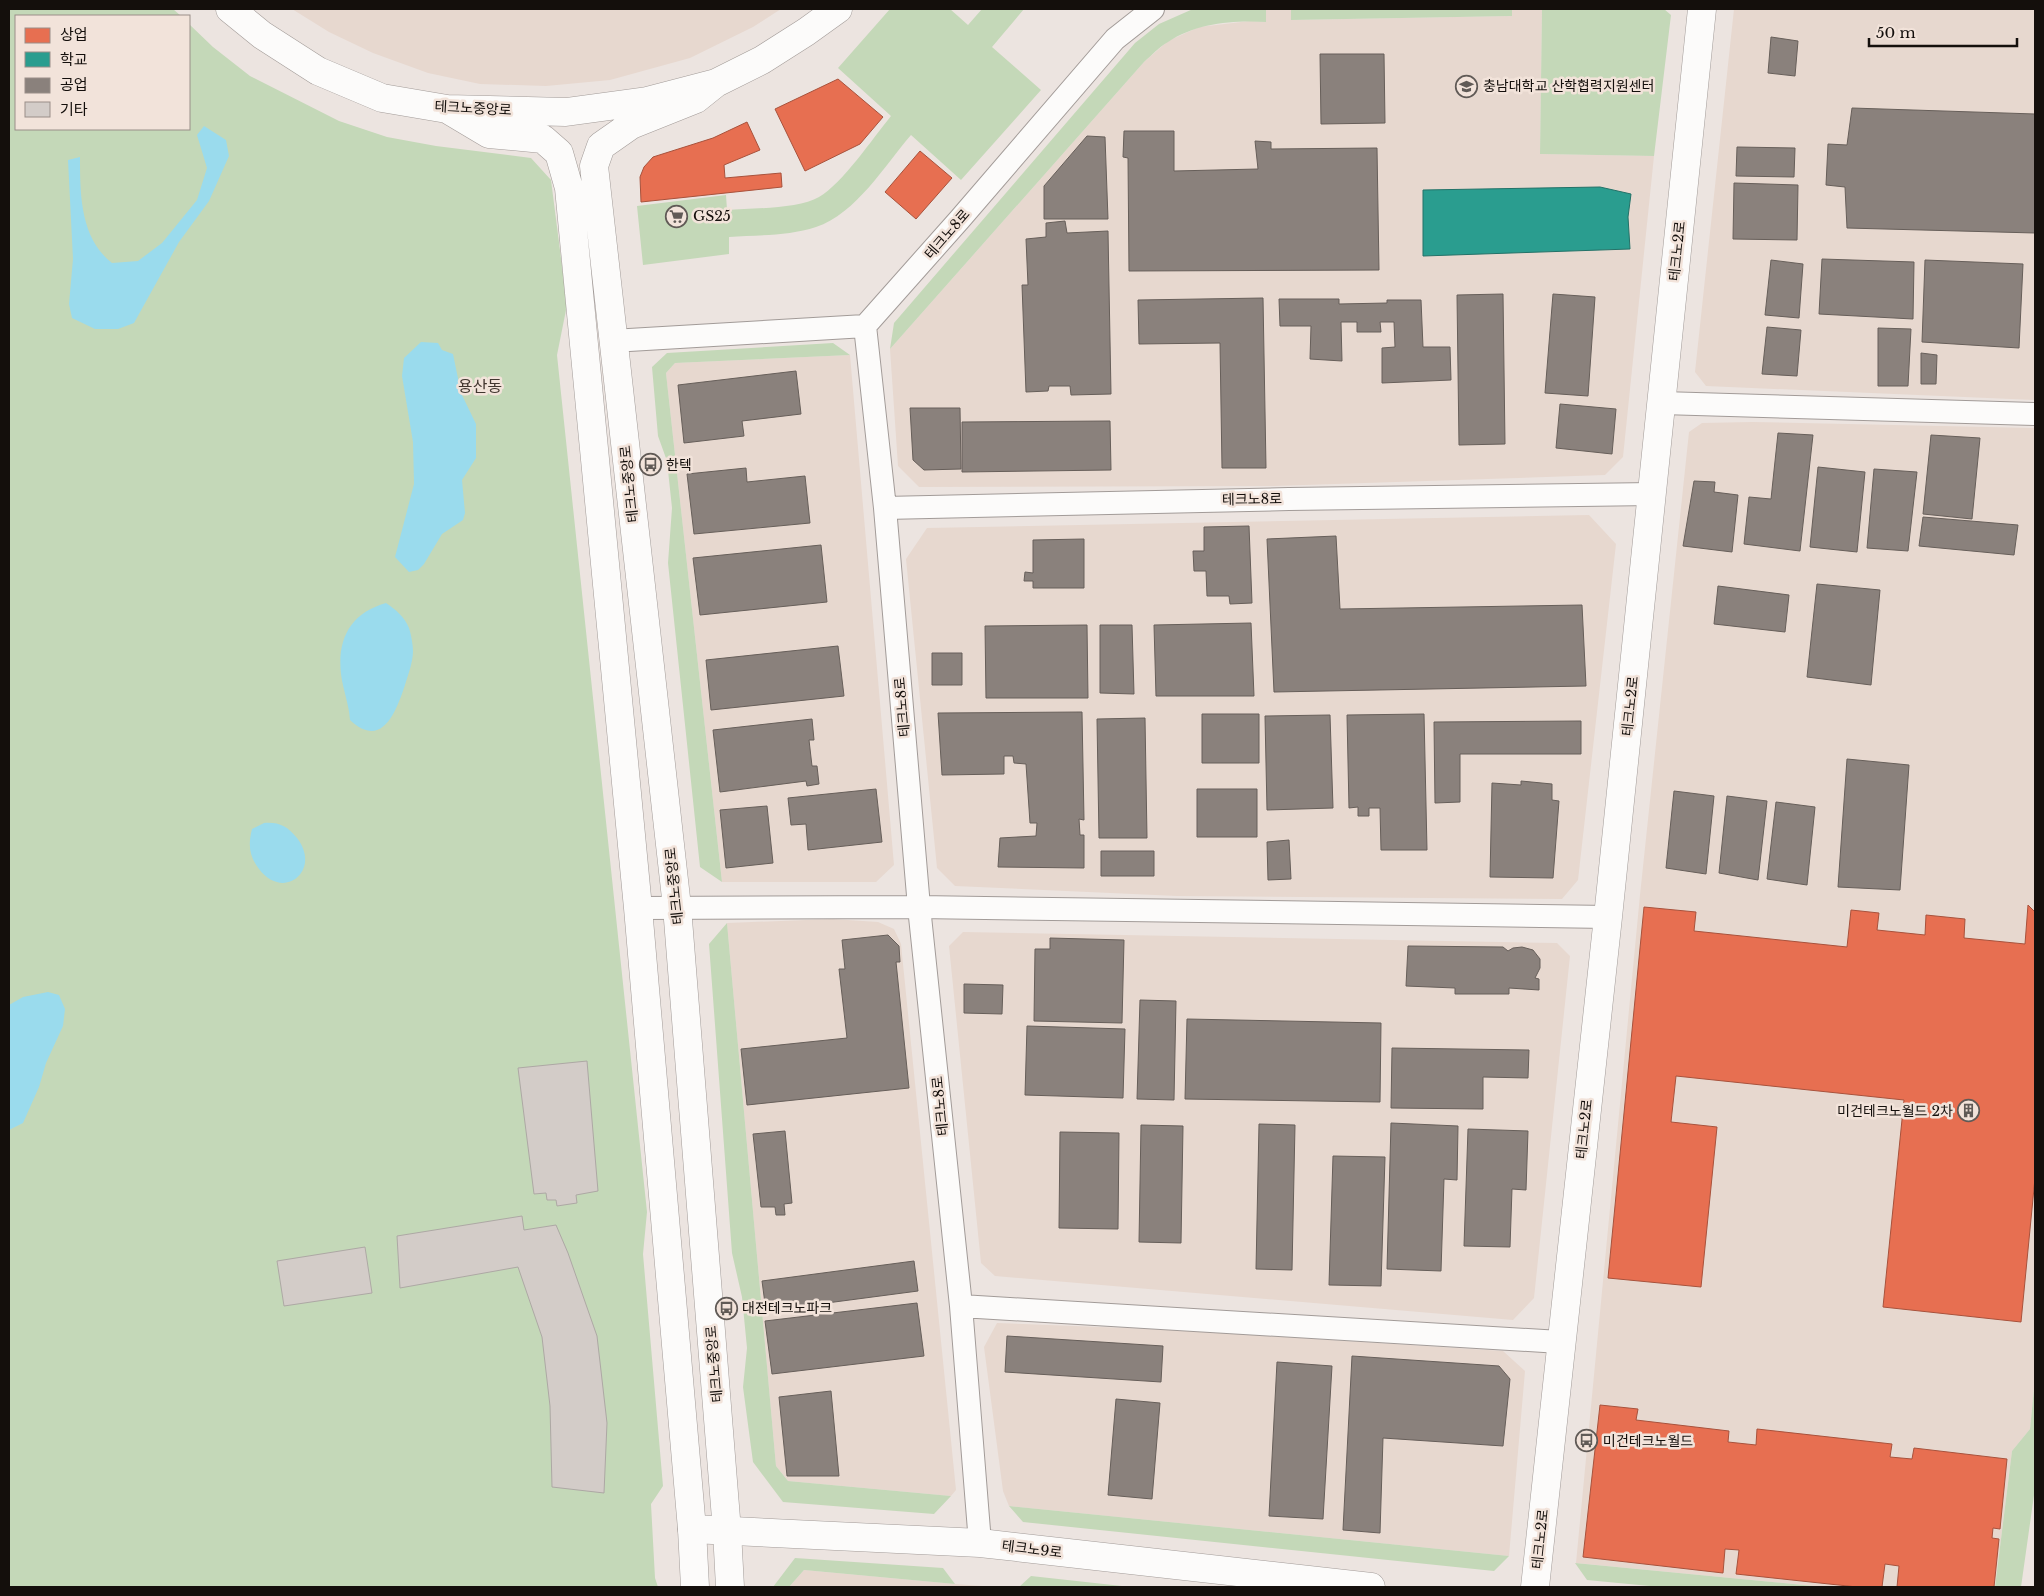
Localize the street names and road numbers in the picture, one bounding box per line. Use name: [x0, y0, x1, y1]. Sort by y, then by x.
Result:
street label: 테크노중앙로: [434, 97, 512, 119]
street label: 테크노8로: [921, 205, 974, 263]
street label: 테크노2로: [1665, 220, 1689, 282]
street label: 테크노중앙로: [616, 445, 642, 523]
street label: 테크노8로: [1222, 489, 1282, 509]
street label: 테크노2로: [1618, 675, 1642, 737]
street label: 테크노8로: [890, 676, 914, 738]
street label: 테크노중앙로: [661, 847, 687, 925]
street label: 테크노8로: [928, 1075, 952, 1137]
street label: 테크노2로: [1572, 1098, 1596, 1160]
street label: 테크노중앙로: [702, 1325, 726, 1403]
street label: 테크노2로: [1528, 1508, 1552, 1570]
street label: 테크노9로: [1001, 1536, 1063, 1562]

